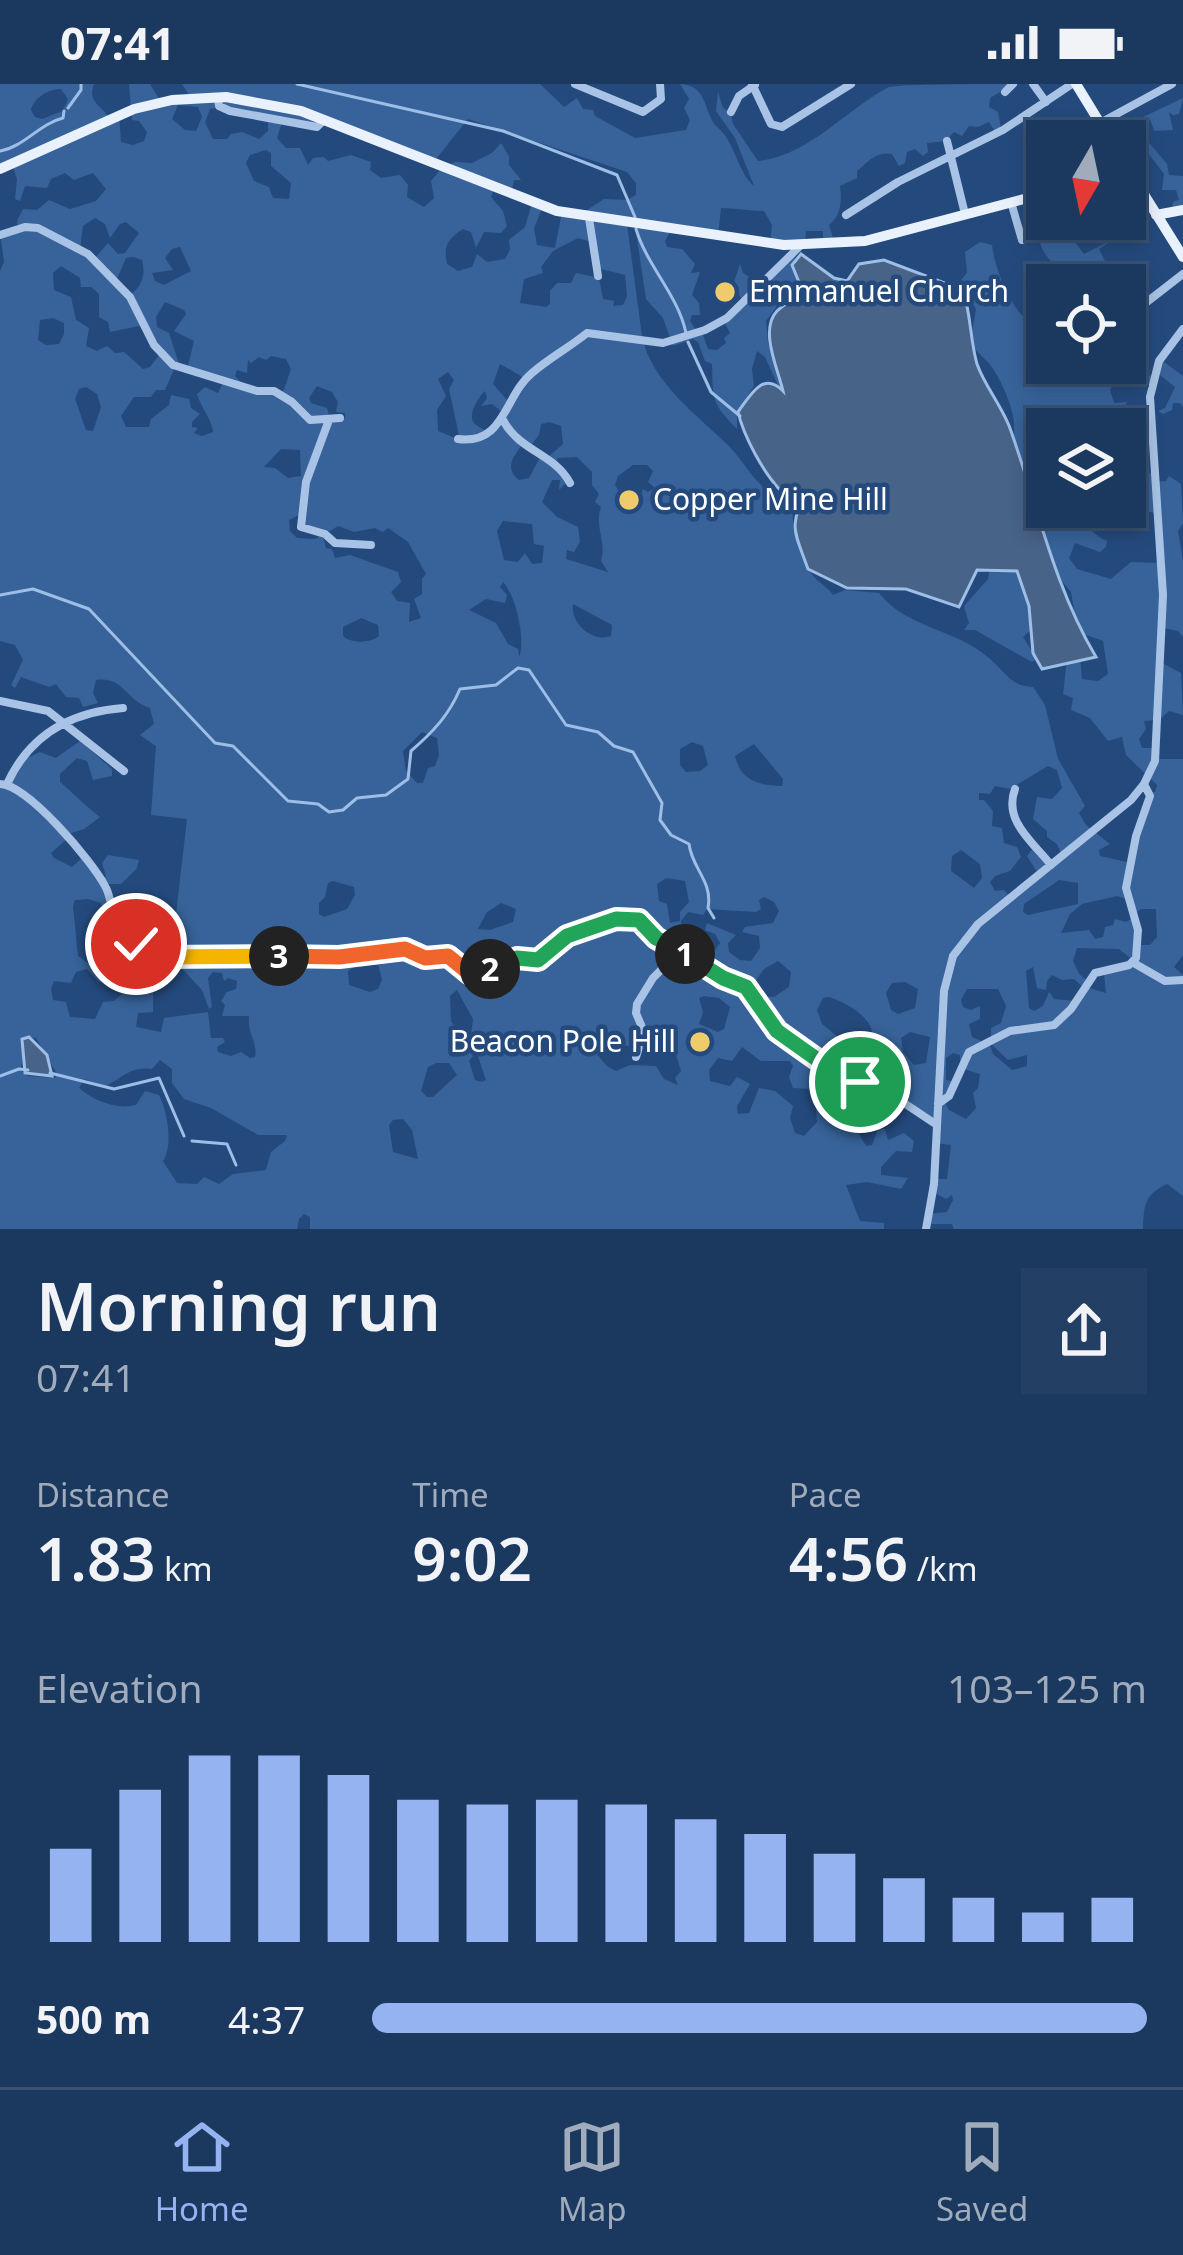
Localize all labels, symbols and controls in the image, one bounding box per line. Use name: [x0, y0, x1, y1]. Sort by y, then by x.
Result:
text: 07:41: [60, 12, 176, 73]
north arrow: [1026, 120, 1146, 240]
map controls: [1026, 120, 1146, 528]
button: locate: [1026, 264, 1146, 384]
place label: Emmanuel Church: [749, 270, 1009, 311]
marker: Emmanuel Church: [712, 279, 738, 305]
button: layers: [1026, 408, 1146, 528]
place label: Copper Mine Hill: [653, 478, 888, 519]
marker: Copper Mine Hill: [616, 487, 642, 513]
pin: [85, 893, 187, 995]
icon: check: [103, 911, 169, 977]
pin: 1: [655, 924, 715, 984]
pin: 3: [249, 926, 309, 986]
text: 1: [676, 931, 694, 976]
text: 3: [270, 933, 288, 978]
pin: 2: [460, 939, 520, 999]
text: 2: [481, 946, 499, 991]
place label: Beacon Pole Hill: [450, 1020, 676, 1061]
marker: Beacon Pole Hill: [687, 1029, 713, 1055]
pin: [809, 1031, 911, 1133]
icon: arrive: [827, 1049, 893, 1115]
text: Morning run: [36, 1260, 441, 1350]
button: share: [1021, 1268, 1147, 1394]
text: 07:41: [36, 1350, 136, 1403]
text: Distance: [36, 1472, 170, 1517]
text: Time: [412, 1472, 489, 1517]
text: Pace: [789, 1472, 862, 1517]
text: 1.83: [36, 1517, 156, 1599]
text: 9:02: [412, 1517, 532, 1599]
text: 4:56: [789, 1517, 908, 1599]
text: km: [156, 1546, 213, 1591]
text: /km: [908, 1546, 978, 1591]
text: Elevation: [36, 1661, 203, 1714]
text: 103–125 m: [947, 1661, 1147, 1714]
text: 500 m: [36, 1992, 151, 2045]
text: 4:37: [228, 1992, 305, 2045]
tab: Home: [155, 2114, 249, 2231]
tab: Map: [558, 2114, 627, 2231]
tab: Saved: [936, 2114, 1028, 2231]

